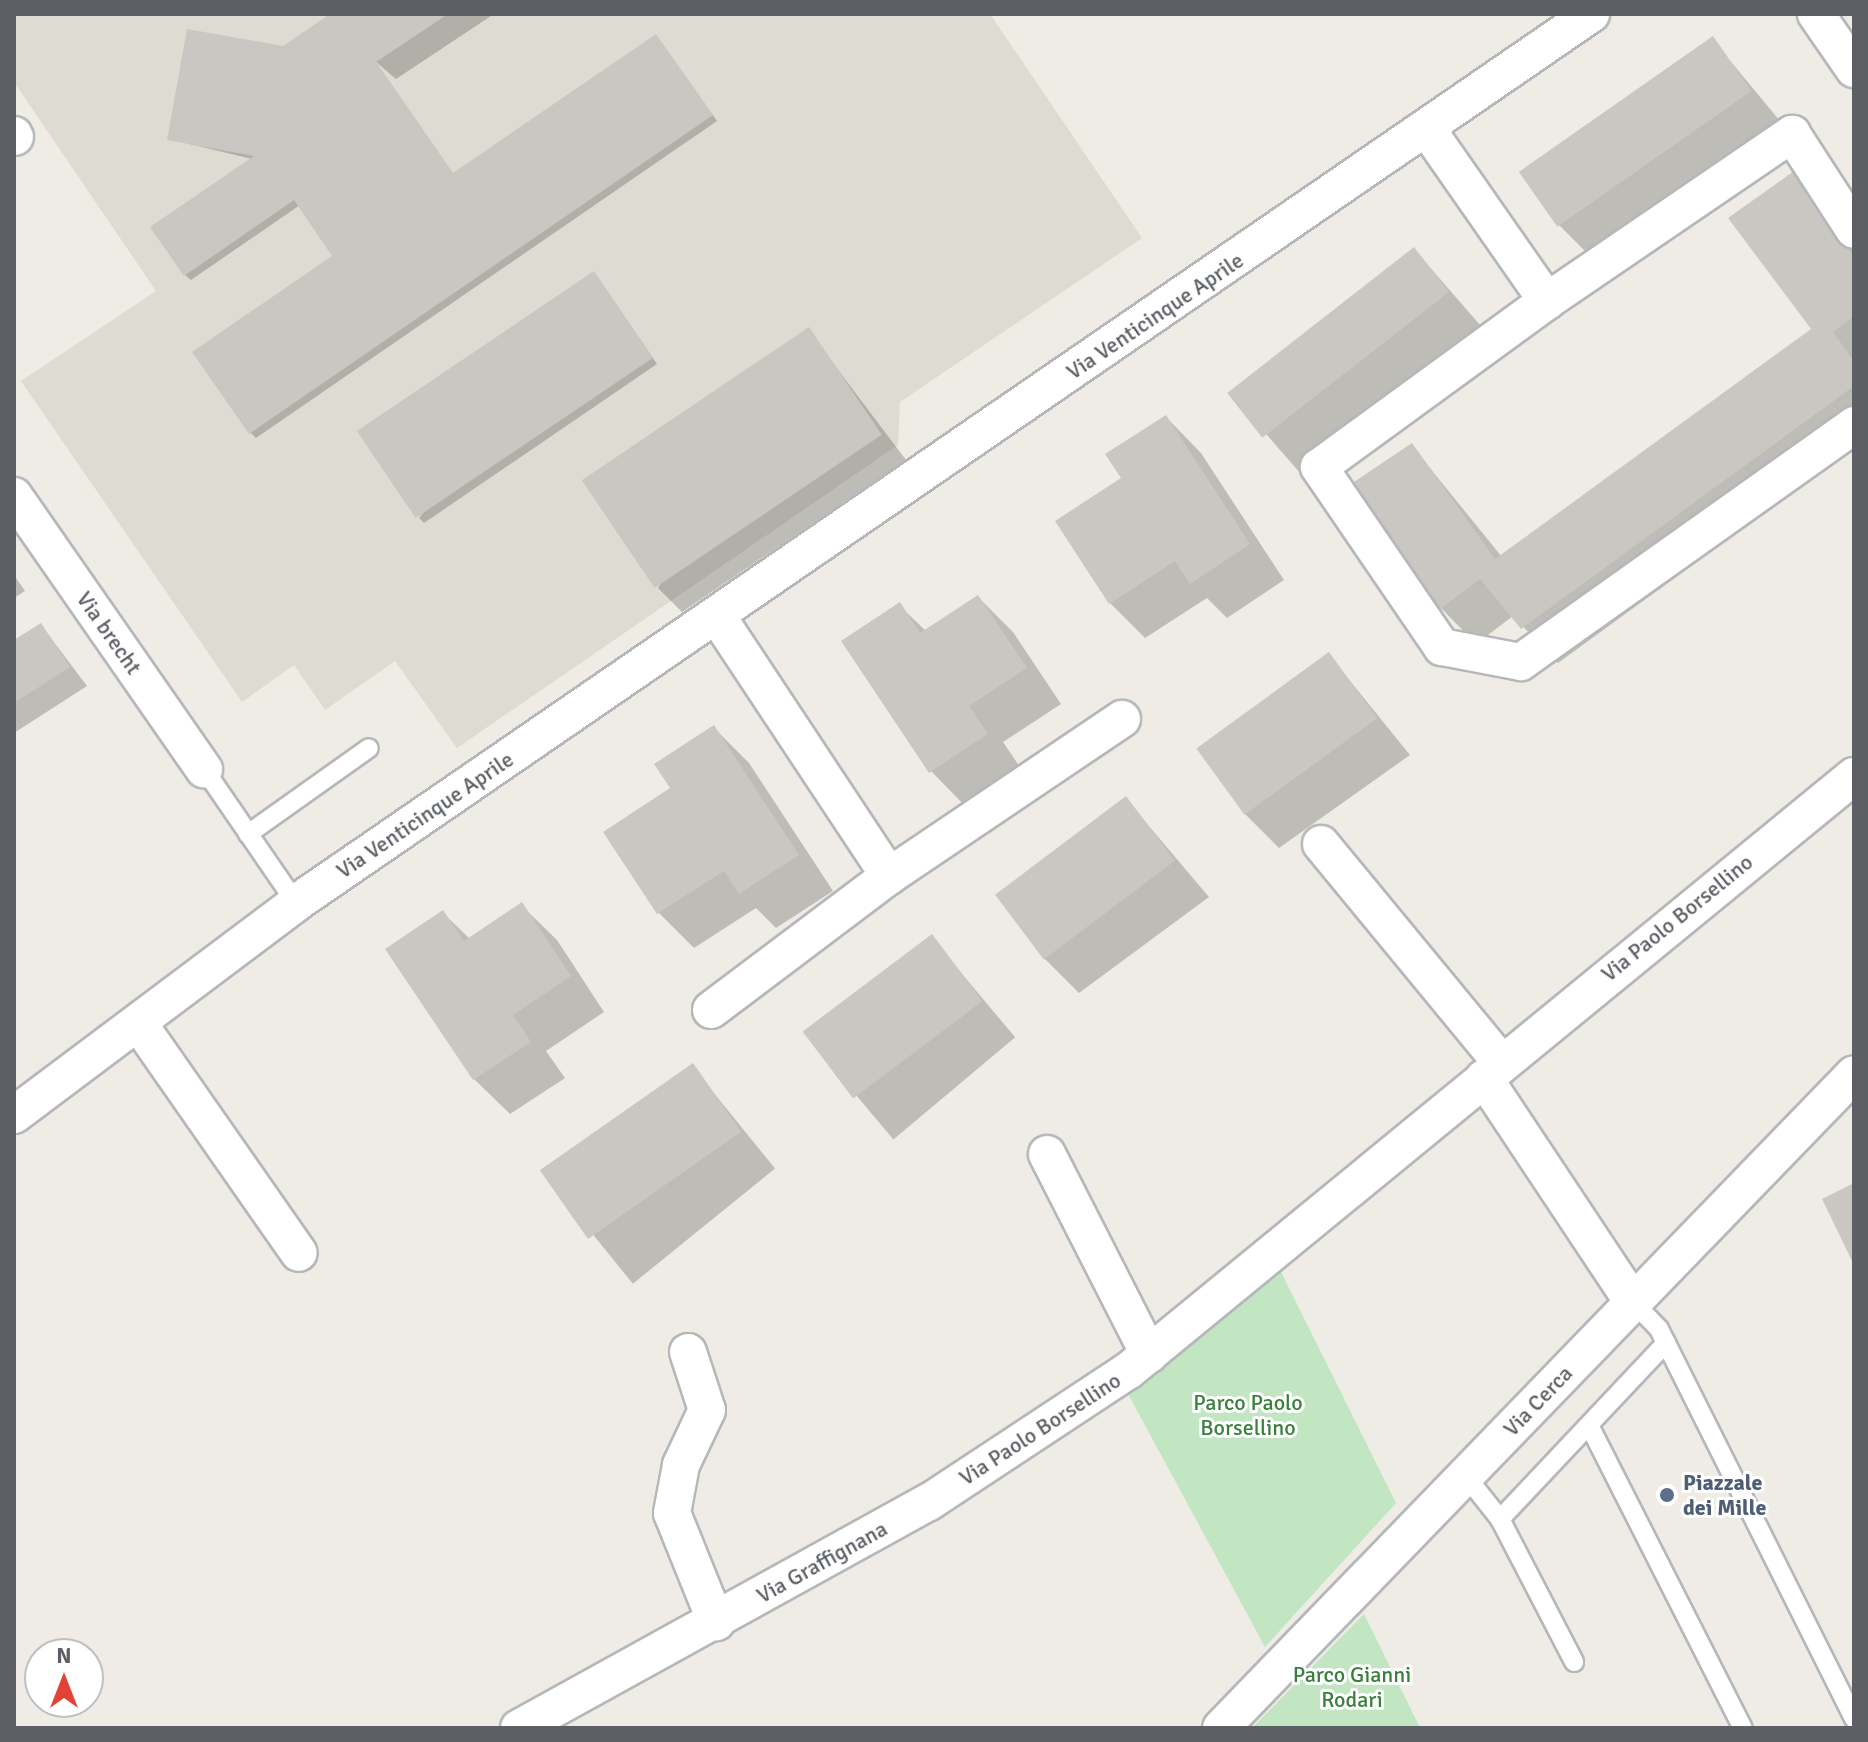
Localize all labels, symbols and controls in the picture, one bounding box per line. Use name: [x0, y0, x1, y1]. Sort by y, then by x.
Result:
street label: Via Venticinque Aprile: [1061, 247, 1249, 385]
street label: Via brecht: [71, 587, 147, 679]
street label: Via Venticinque Aprile: [331, 746, 519, 884]
street label: Via Paolo Borsellino: [1596, 849, 1758, 987]
street label: Via Cerca: [1498, 1360, 1578, 1442]
street label: Via Paolo Borsellino: [954, 1367, 1126, 1491]
park label: Parco Paolo Borsellino: [1193, 1389, 1303, 1440]
place label: Piazzale dei Mille: [1683, 1469, 1766, 1520]
marker: Piazzale dei Mille: [1658, 1486, 1676, 1504]
street label: Via Graffignana: [752, 1515, 892, 1609]
north arrow: [24, 1638, 104, 1718]
text: N: [56, 1642, 72, 1669]
park label: Parco Gianni Rodari: [1293, 1661, 1411, 1712]

